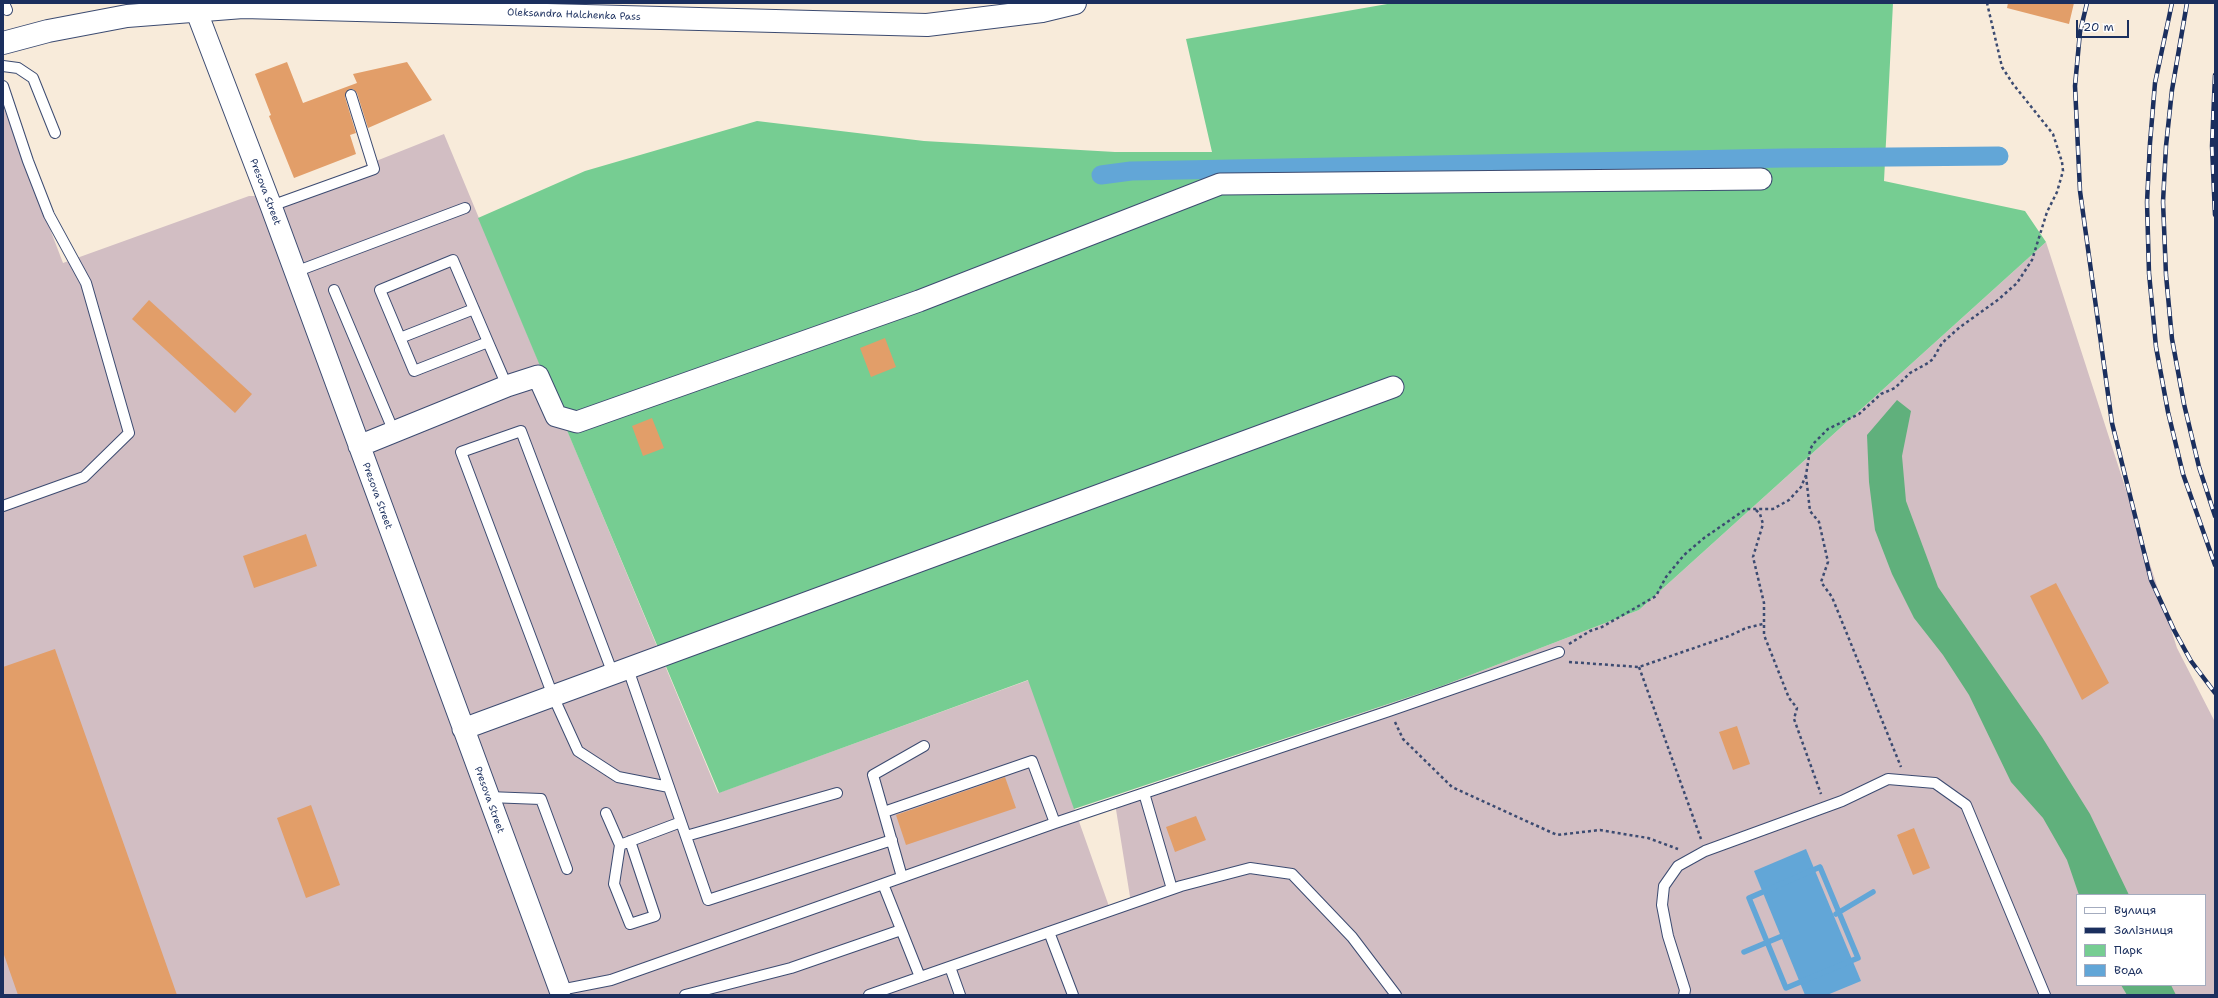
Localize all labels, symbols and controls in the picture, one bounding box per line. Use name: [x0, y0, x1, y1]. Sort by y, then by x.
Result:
street label: Oleksandra Halchenka Pass: [507, 7, 641, 23]
scale bar: [2078, 12, 2131, 38]
text: 20 m: [2083, 19, 2114, 35]
street label: Presova Street: [247, 157, 283, 227]
street label: Presova Street: [359, 461, 395, 531]
street label: Presova Street: [471, 765, 507, 835]
legend: [2076, 894, 2206, 986]
text: Вулиця: [2114, 902, 2156, 918]
text: Залізниця: [2114, 922, 2173, 938]
text: Парк: [2114, 942, 2142, 958]
text: Вода: [2114, 962, 2143, 978]

